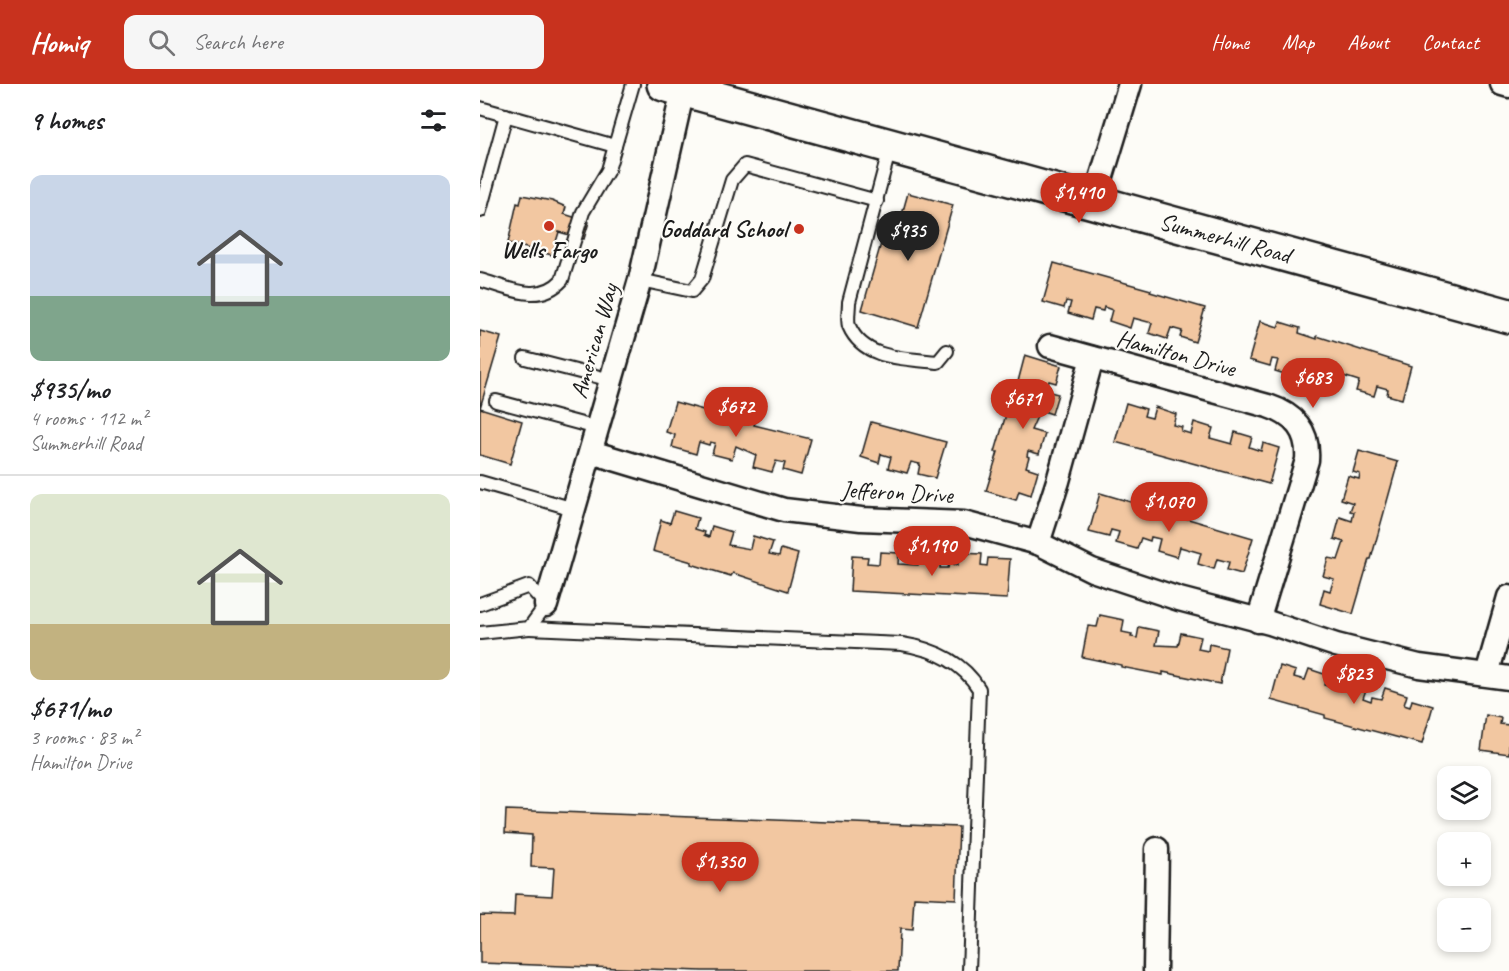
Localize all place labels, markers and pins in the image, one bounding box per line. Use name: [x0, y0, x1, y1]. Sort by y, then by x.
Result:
pin: $1,410: [1030, 173, 1128, 224]
pin: $935: [872, 211, 944, 262]
place label: Goddard School: [660, 214, 792, 244]
marker: Wells Fargo: [542, 219, 556, 233]
marker: Goddard School: [792, 222, 806, 236]
place label: Wells Fargo: [501, 235, 599, 265]
pin: $683: [1277, 358, 1349, 409]
pin: $671: [987, 379, 1059, 430]
pin: $672: [700, 387, 772, 438]
pin: $1,070: [1120, 482, 1218, 533]
pin: $1,190: [883, 526, 981, 577]
pin: $823: [1318, 654, 1390, 705]
pin: $1,350: [671, 842, 769, 893]

